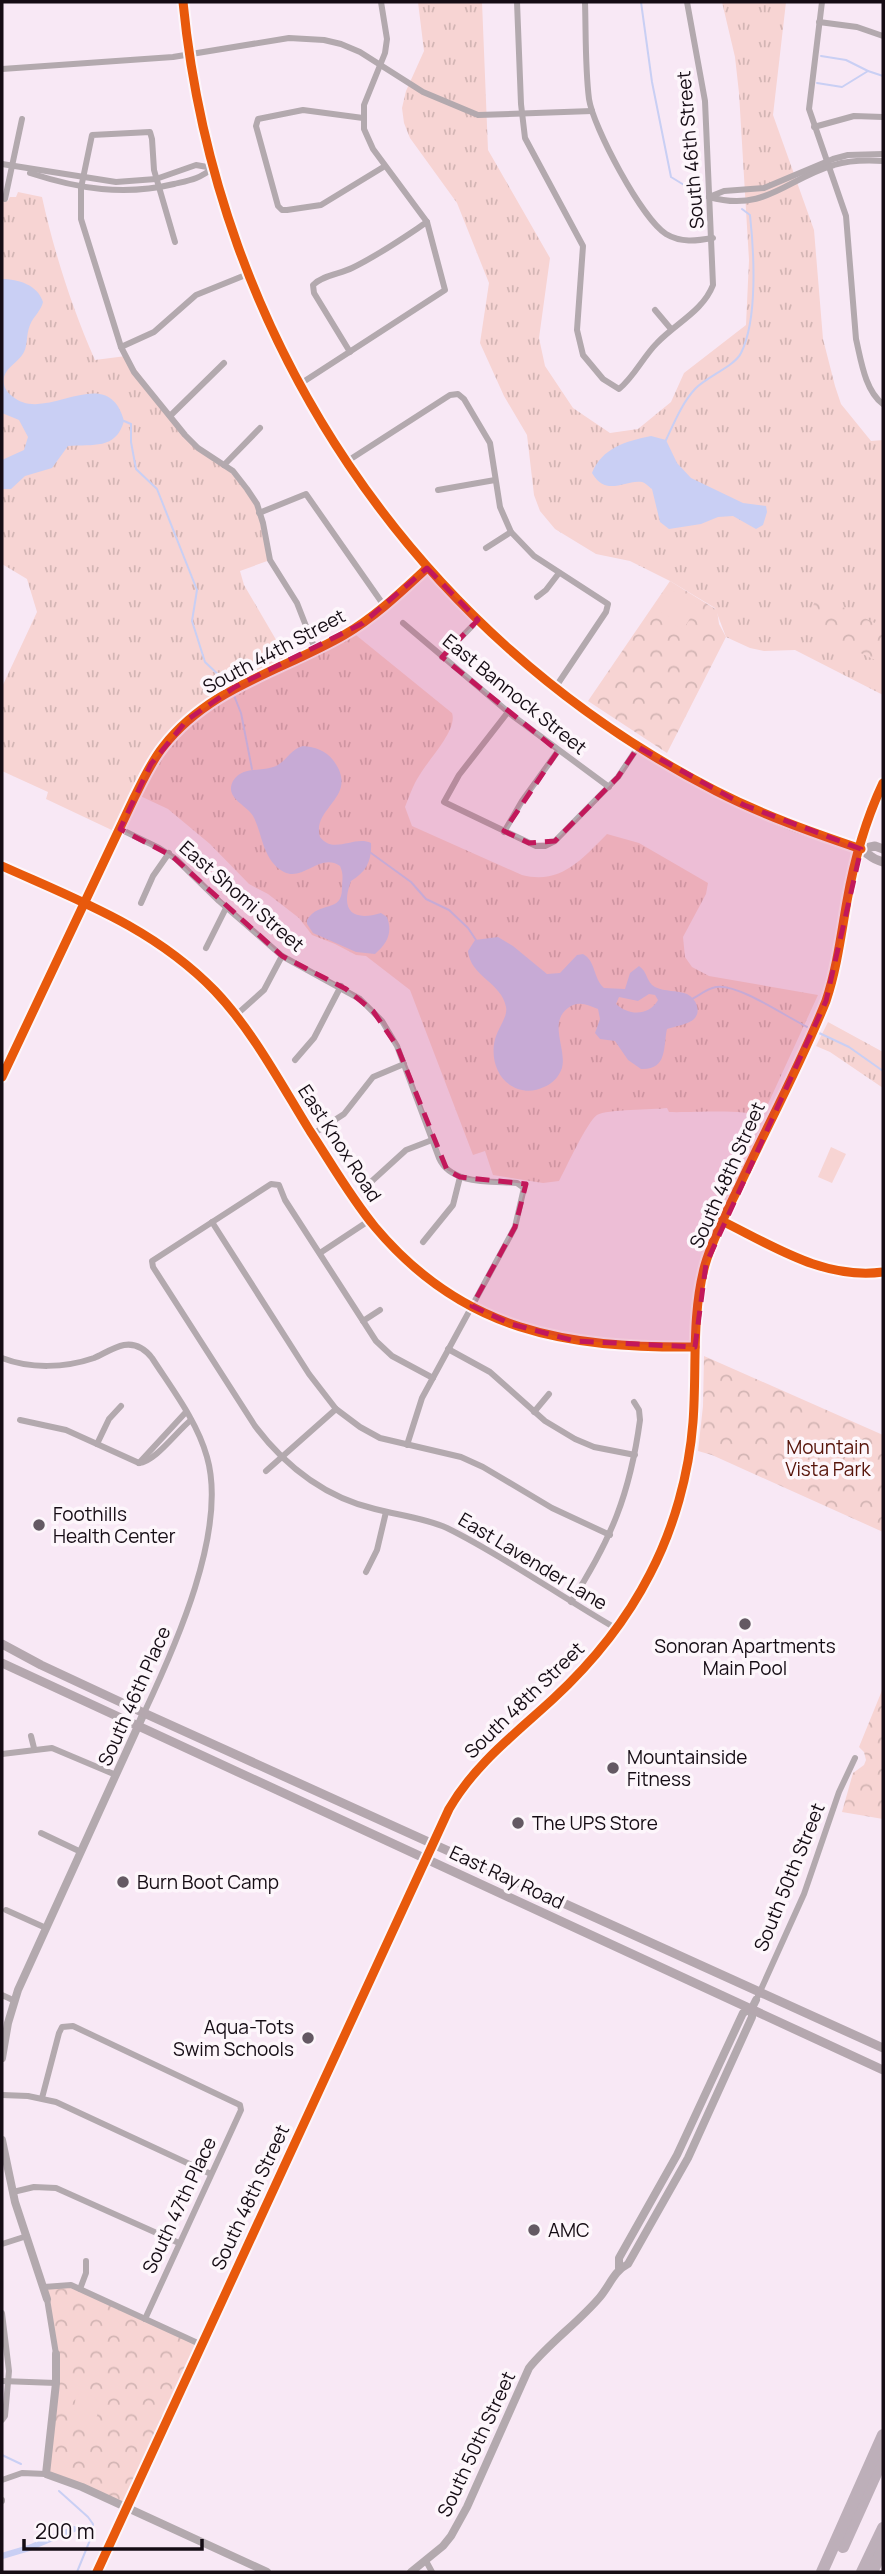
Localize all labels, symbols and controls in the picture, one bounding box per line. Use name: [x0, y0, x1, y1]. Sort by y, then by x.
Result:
street label: South 46th Street: [670, 70, 710, 230]
street label: South 44th Street: [198, 602, 350, 700]
street label: East Bannock Street: [438, 628, 592, 760]
street label: East Shomi Street: [174, 835, 310, 957]
street label: East Knox Road: [292, 1079, 388, 1207]
street label: South 48th Street: [683, 1098, 771, 1252]
park label: Mountain Vista Park: [785, 1434, 871, 1482]
place label: Foothills Health Center: [53, 1501, 176, 1549]
street label: East Lavender Lane: [454, 1506, 612, 1616]
marker: Foothills Health Center: [31, 1517, 47, 1533]
marker: Sonoran Apartments Main Pool: [737, 1616, 753, 1632]
street label: South 46th Place: [92, 1622, 176, 1770]
place label: Sonoran Apartments Main Pool: [654, 1633, 836, 1681]
street label: South 48th Street: [458, 1636, 590, 1764]
place label: Mountainside Fitness: [627, 1744, 747, 1792]
marker: Mountainside Fitness: [605, 1760, 621, 1776]
street label: South 50th Street: [747, 1799, 831, 1955]
place label: The UPS Store: [532, 1810, 658, 1836]
marker: The UPS Store: [510, 1815, 526, 1831]
street label: East Ray Road: [445, 1839, 569, 1915]
place label: Burn Boot Camp: [137, 1869, 279, 1895]
marker: Burn Boot Camp: [115, 1874, 131, 1890]
place label: Aqua-Tots Swim Schools: [173, 2014, 294, 2062]
marker: Aqua-Tots Swim Schools: [300, 2030, 316, 2046]
street label: South 48th Street: [205, 2120, 295, 2274]
street label: South 47th Place: [136, 2132, 222, 2278]
place label: AMC: [548, 2217, 590, 2243]
marker: AMC: [526, 2222, 542, 2238]
street label: South 50th Street: [431, 2367, 521, 2521]
scale bar: [24, 2508, 203, 2552]
text: 200 m: [35, 2517, 95, 2545]

